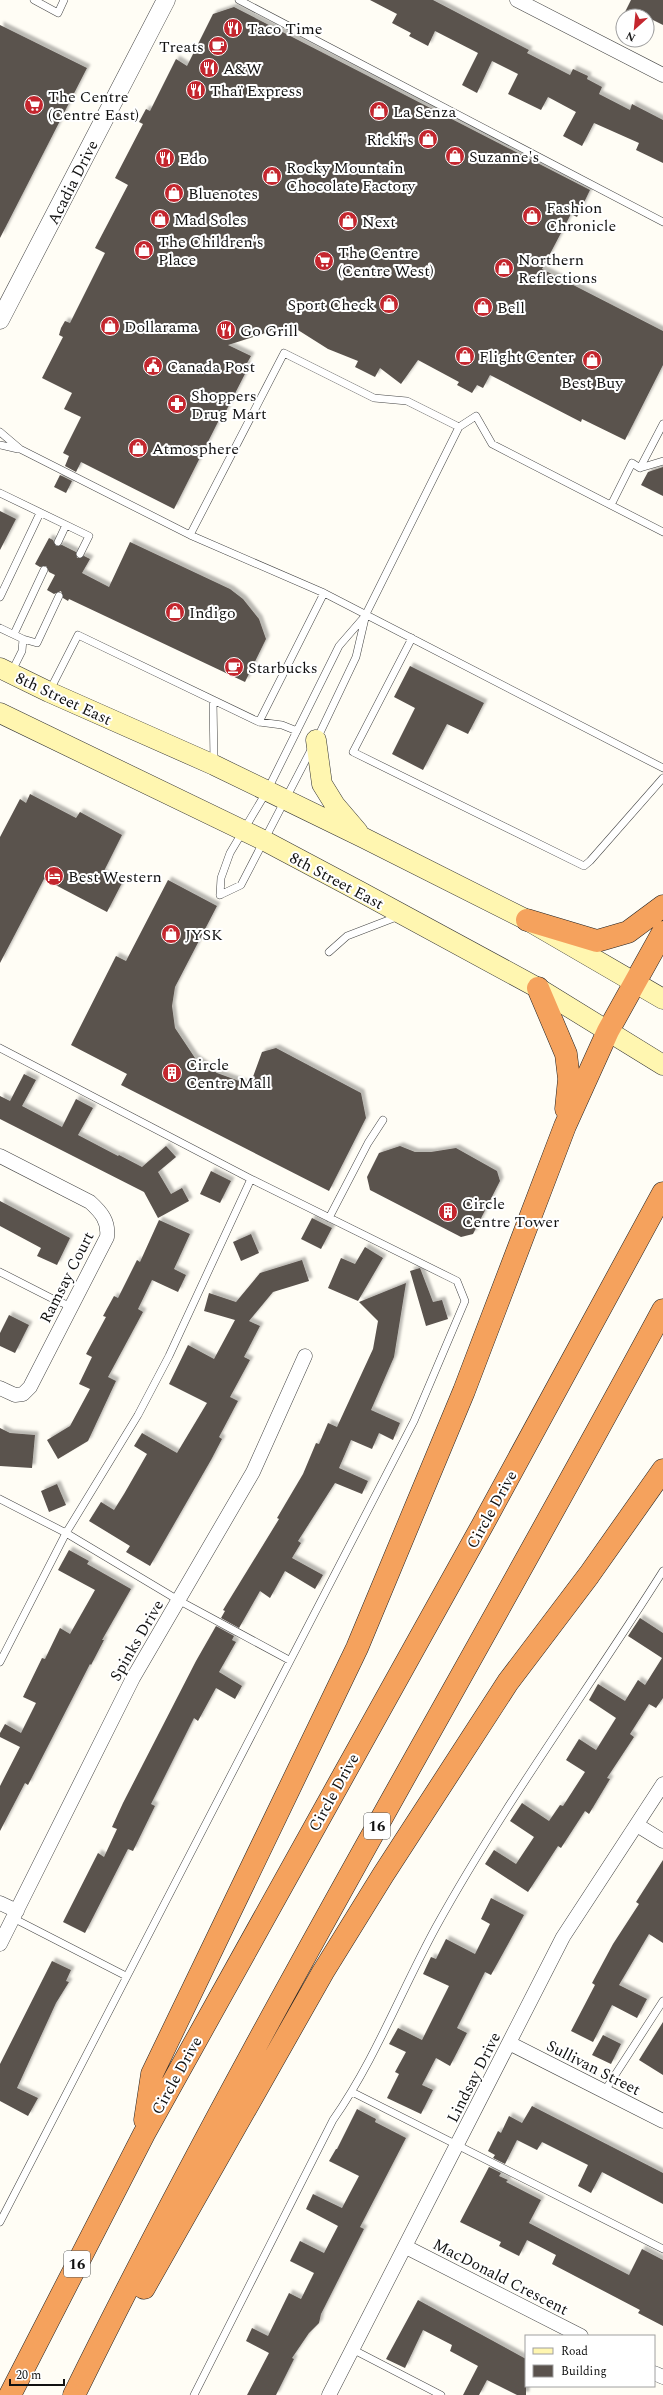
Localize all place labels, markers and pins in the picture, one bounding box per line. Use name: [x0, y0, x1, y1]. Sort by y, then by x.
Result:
restaurant icon: Taco Time: [222, 17, 244, 39]
place label: Taco Time: [247, 17, 323, 41]
place label: Treats: [159, 35, 204, 59]
cafe icon: Treats: [207, 35, 229, 57]
restaurant icon: A&W: [198, 57, 220, 79]
place label: A&W: [223, 57, 262, 81]
restaurant icon: Thaï Express: [185, 79, 207, 101]
place label: Thaï Express: [210, 79, 302, 103]
place label: The Centre (Centre East): [48, 85, 139, 127]
supermarket icon: The Centre (Centre East): [23, 94, 45, 116]
shop icon: La Senza: [368, 100, 390, 122]
place label: La Senza: [393, 100, 456, 124]
place label: Ricki's: [366, 128, 414, 152]
shop icon: Ricki's: [417, 128, 439, 150]
shop icon: Suzanne's: [444, 145, 466, 167]
place label: Suzanne's: [469, 145, 539, 169]
restaurant icon: Edo: [154, 147, 176, 169]
place label: Edo: [179, 147, 207, 171]
place label: Rocky Mountain Chocolate Factory: [286, 156, 417, 198]
shop icon: Rocky Mountain Chocolate Factory: [261, 165, 283, 187]
shop icon: Bluenotes: [163, 182, 185, 204]
place label: Bluenotes: [188, 182, 258, 206]
place label: Fashion Chronicle: [546, 196, 616, 238]
shop icon: Fashion Chronicle: [521, 205, 543, 227]
shop icon: Mad Soles: [149, 208, 171, 230]
place label: Mad Soles: [174, 208, 247, 232]
shop icon: Next: [337, 210, 359, 232]
place label: Next: [362, 210, 396, 234]
place label: The Children's Place: [158, 230, 264, 272]
shop icon: The Children's Place: [133, 239, 155, 261]
place label: The Centre (Centre West): [338, 241, 434, 283]
place label: Northern Reflections: [518, 248, 597, 290]
supermarket icon: The Centre (Centre West): [313, 250, 335, 272]
shop icon: Northern Reflections: [493, 257, 515, 279]
place label: Sport Check: [287, 293, 375, 317]
shop icon: Sport Check: [378, 293, 400, 315]
shop icon: Bell: [472, 296, 494, 318]
place label: Bell: [497, 296, 525, 320]
shop icon: Dollarama: [99, 315, 121, 337]
place label: Dollarama: [124, 315, 198, 339]
restaurant icon: Go Grill: [215, 319, 237, 341]
place label: Go Grill: [240, 319, 298, 343]
shop icon: Flight Center: [454, 345, 476, 367]
place label: Flight Center: [479, 345, 574, 369]
shop icon: Best Buy: [581, 349, 603, 371]
public building icon: Canada Post: [142, 355, 164, 377]
place label: Canada Post: [167, 355, 256, 379]
place label: Best Buy: [561, 371, 624, 395]
place label: Shoppers Drug Mart: [191, 384, 267, 426]
pharmacy icon: Shoppers Drug Mart: [166, 393, 188, 415]
shop icon: Atmosphere: [127, 437, 149, 459]
place label: Atmosphere: [152, 437, 239, 461]
shop icon: Indigo: [164, 601, 186, 623]
place label: Indigo: [189, 601, 236, 625]
cafe icon: Starbucks: [223, 656, 245, 678]
place label: Starbucks: [248, 656, 318, 680]
hotel icon: Best Western: [43, 865, 65, 887]
place label: Best Western: [68, 865, 162, 889]
shop icon: JYSK: [160, 923, 182, 945]
place label: JYSK: [185, 923, 223, 947]
place label: Circle Centre Mall: [186, 1053, 271, 1095]
building icon: Circle Centre Mall: [161, 1062, 183, 1084]
place label: Circle Centre Tower: [462, 1192, 559, 1234]
building icon: Circle Centre Tower: [437, 1201, 459, 1223]

